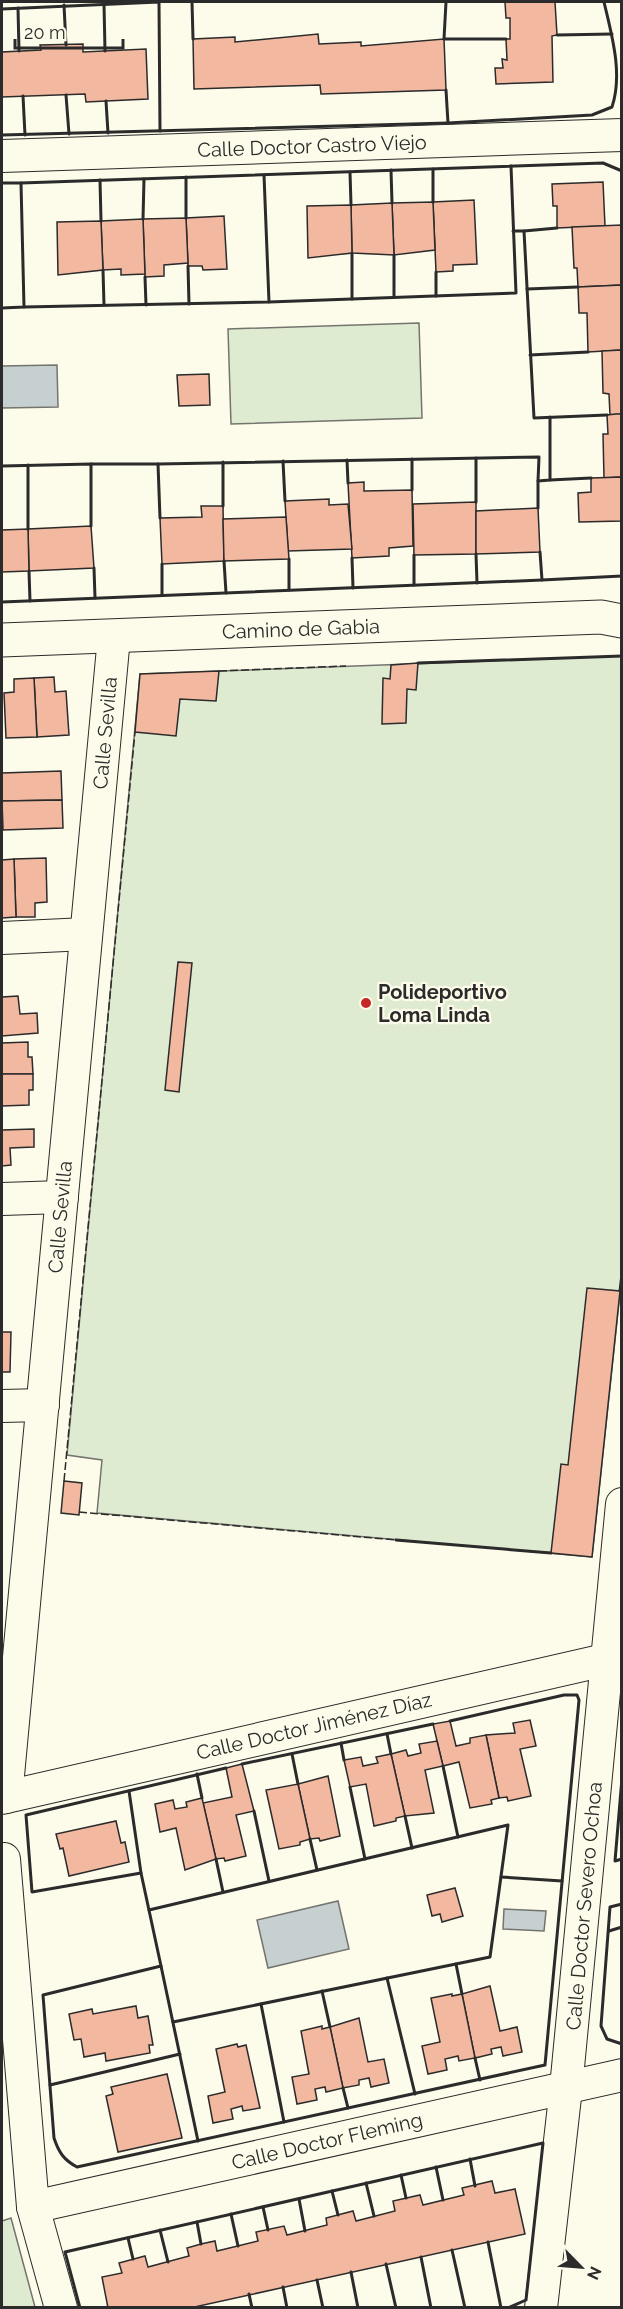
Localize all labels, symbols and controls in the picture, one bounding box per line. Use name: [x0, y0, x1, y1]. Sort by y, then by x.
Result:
scale bar: [15, 12, 123, 50]
text: 20 m: [24, 22, 66, 43]
street label: Calle Doctor Castro Viejo: [197, 130, 427, 162]
street label: Camino de Gabia: [222, 614, 380, 644]
street label: Calle Sevilla: [88, 676, 122, 790]
place label: Polideportivo Loma Linda: [378, 980, 507, 1027]
marker: Polideportivo Loma Linda: [359, 996, 373, 1010]
street label: Calle Sevilla: [43, 1160, 77, 1274]
street label: Calle Doctor Jiménez Díaz: [194, 1687, 434, 1765]
street label: Calle Doctor Severo Ochoa: [561, 1781, 607, 2031]
street label: Calle Doctor Fleming: [229, 2107, 425, 2175]
north arrow: [551, 2237, 611, 2297]
text: N: [583, 2264, 605, 2283]

